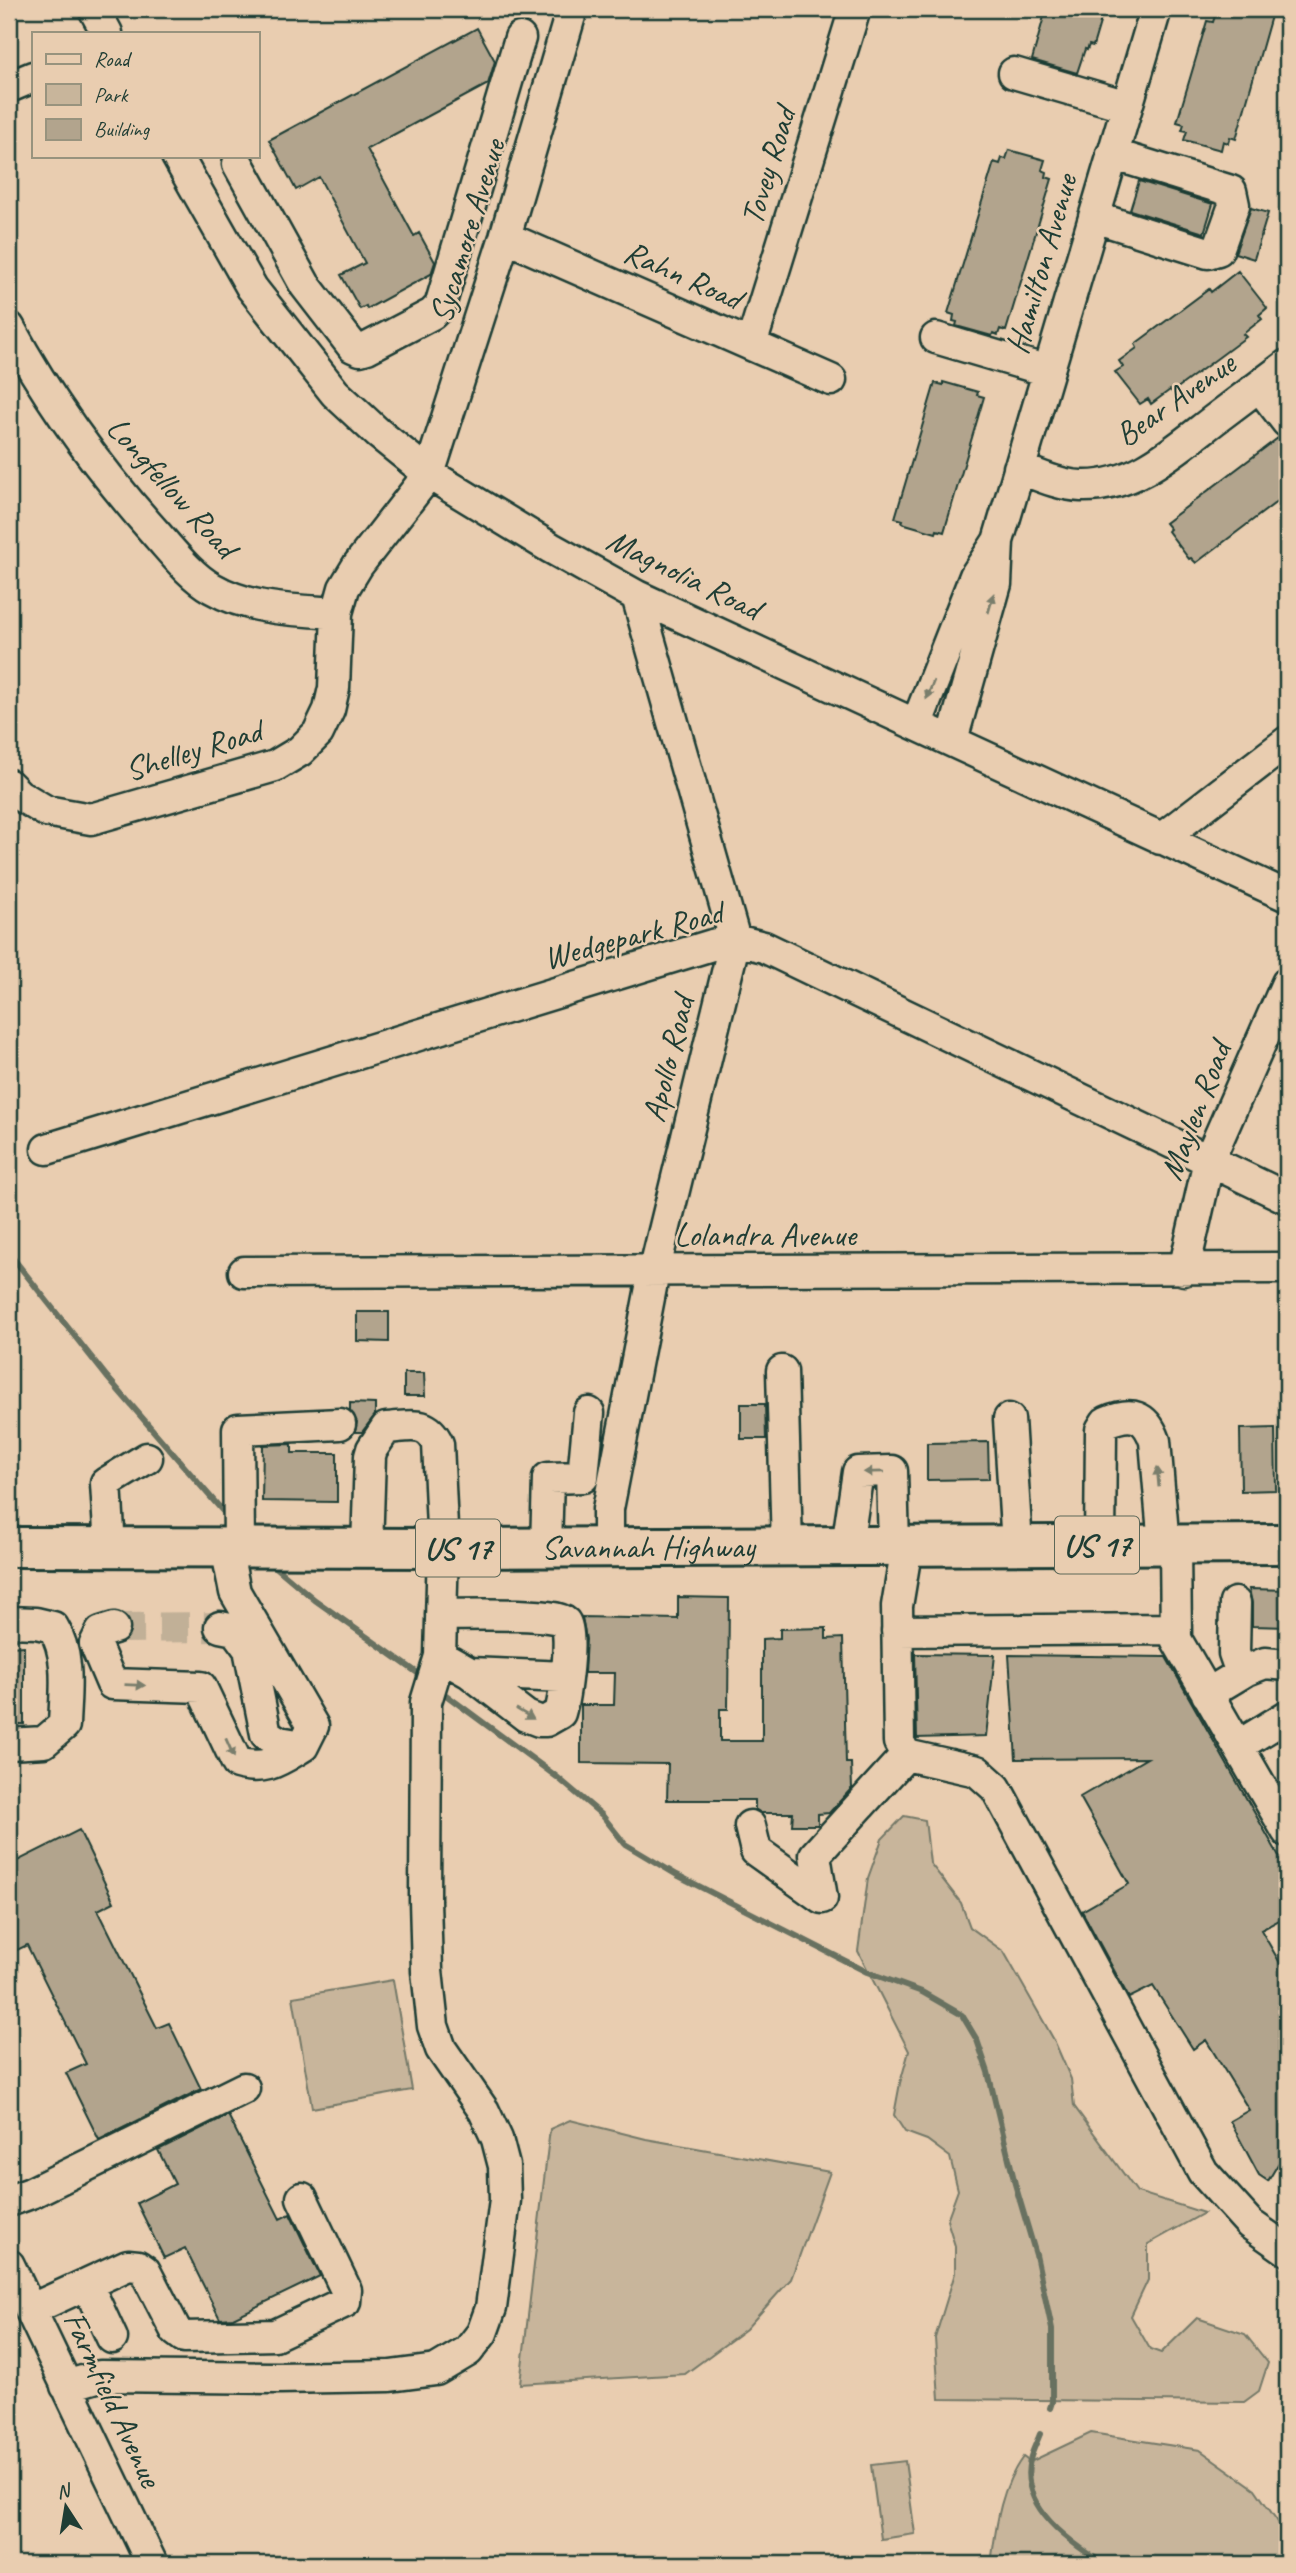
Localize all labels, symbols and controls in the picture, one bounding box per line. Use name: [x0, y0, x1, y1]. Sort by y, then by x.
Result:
legend: [32, 32, 259, 158]
text: Road: [94, 46, 133, 72]
text: Park: [94, 82, 129, 108]
street label: Tovey Road: [730, 98, 807, 230]
text: Building: [94, 116, 151, 142]
street label: Sycamore Avenue: [419, 132, 515, 328]
street label: Hamilton Avenue: [995, 167, 1087, 359]
street label: Rahn Road: [618, 230, 753, 322]
street label: Bear Avenue: [1107, 341, 1245, 455]
street label: Longfellow Road: [98, 408, 250, 570]
street label: Magnolia Road: [600, 519, 772, 631]
one-way arrow: [986, 592, 996, 613]
one-way arrow: [924, 679, 935, 700]
street label: Shelley Road: [120, 708, 271, 791]
street label: Wedgepark Road: [539, 890, 732, 979]
street label: Apollo Road: [632, 987, 705, 1126]
street label: Maylen Road: [1150, 1031, 1242, 1186]
street label: Lolandra Avenue: [674, 1214, 858, 1256]
one-way arrow: [1152, 1465, 1163, 1487]
one-way arrow: [863, 1466, 885, 1477]
road number: US 17: [1055, 1516, 1139, 1574]
road number: US 17: [416, 1520, 500, 1576]
street label: Savannah Highway: [541, 1526, 758, 1569]
one-way arrow: [124, 1679, 146, 1690]
one-way arrow: [515, 1707, 535, 1720]
one-way arrow: [224, 1738, 236, 1758]
street label: Farmfield Avenue: [54, 2305, 173, 2496]
north arrow: [32, 2472, 102, 2542]
text: N: [54, 2478, 74, 2504]

